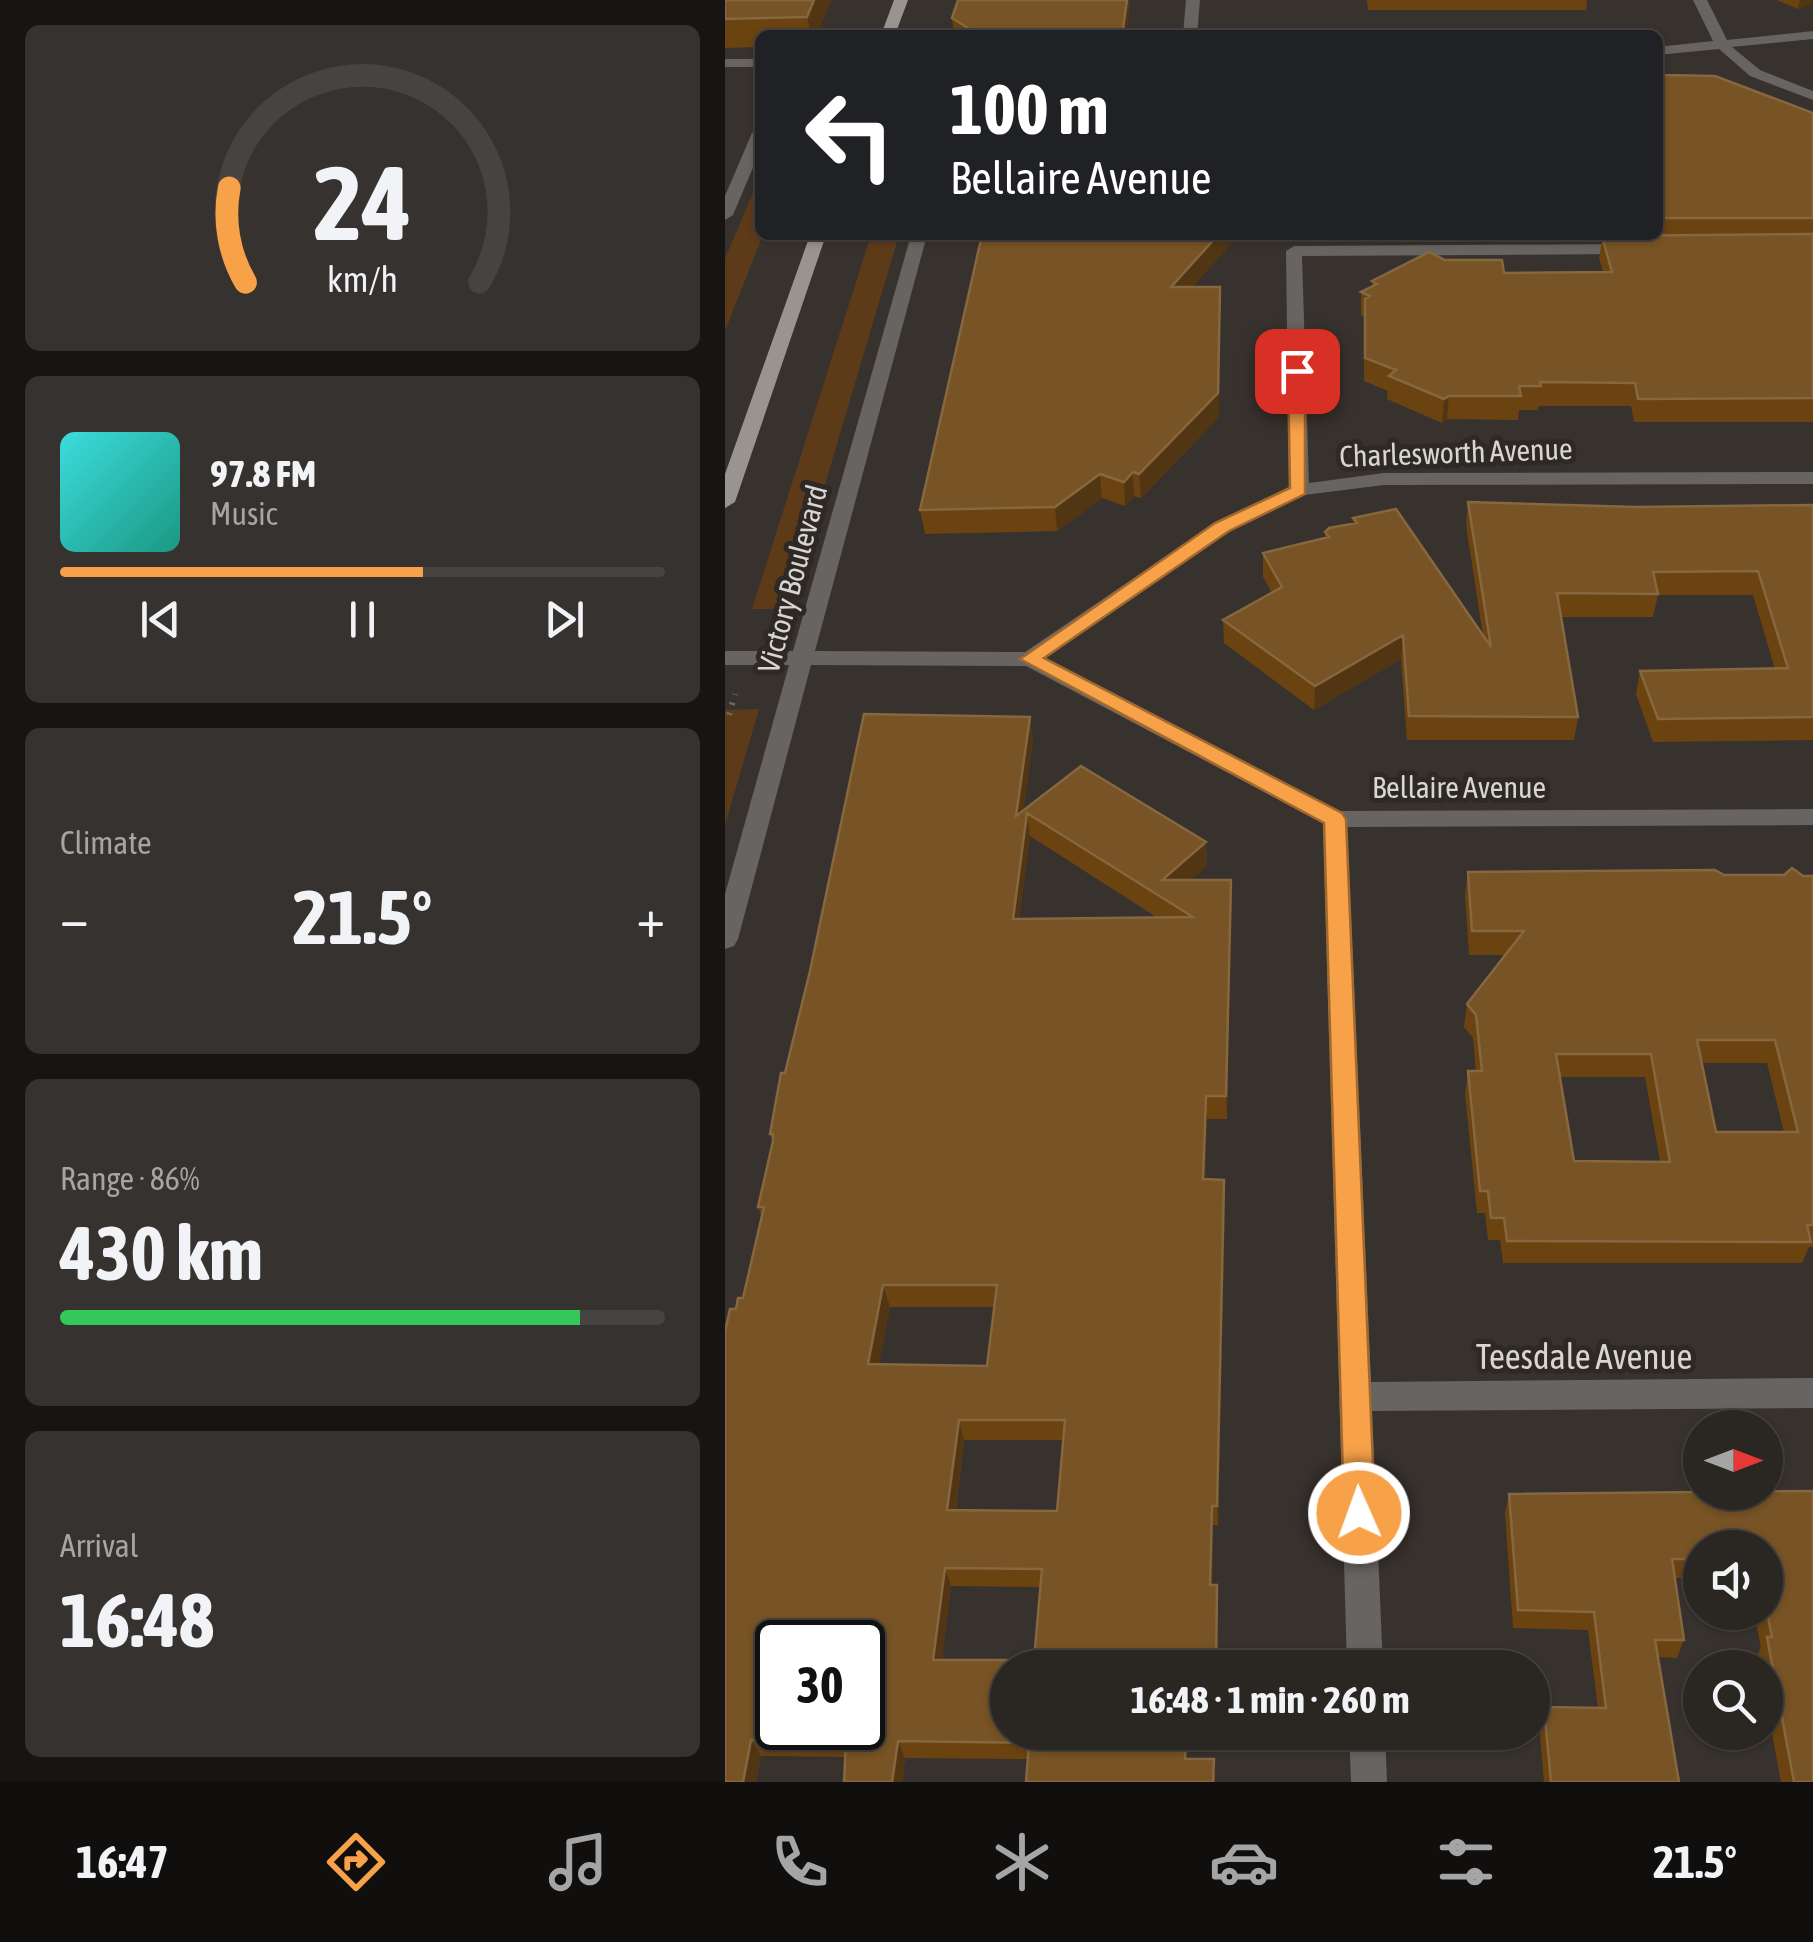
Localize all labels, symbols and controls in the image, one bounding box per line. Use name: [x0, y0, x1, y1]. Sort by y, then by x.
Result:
text: 100 m: [950, 69, 1109, 149]
icon: left: [785, 70, 915, 200]
text: 24: [314, 143, 411, 262]
text: Bellaire Avenue: [950, 152, 1211, 204]
text: km/h: [327, 259, 398, 300]
pin: [1255, 329, 1340, 414]
icon: arrive: [1270, 344, 1325, 399]
street label: Charlesworth Avenue: [1339, 431, 1573, 473]
text: 97.8 FM: [210, 452, 316, 495]
street label: Victory Boulevard: [751, 481, 833, 677]
text: Music: [210, 495, 277, 532]
icon: previous: [133, 592, 188, 647]
icon: pause: [335, 592, 390, 647]
icon: next: [537, 592, 592, 647]
street label: Bellaire Avenue: [1372, 770, 1546, 804]
text: Climate: [60, 824, 152, 861]
text: 21.5°: [293, 874, 432, 960]
text: −: [60, 886, 89, 949]
text: +: [636, 886, 665, 949]
text: Range · 86%: [60, 1160, 200, 1197]
text: 430 km: [60, 1210, 263, 1296]
street label: Teesdale Avenue: [1476, 1336, 1692, 1376]
north arrow: [1683, 1410, 1783, 1510]
map controls: [1683, 1410, 1783, 1750]
position arrow: [1307, 1461, 1411, 1565]
text: Arrival: [60, 1527, 138, 1564]
button: sound: [1683, 1530, 1783, 1630]
text: 16:48: [60, 1577, 214, 1663]
speed limit sign: 30: [755, 1620, 885, 1750]
button: search: [1683, 1650, 1783, 1750]
text: 16:48 · 1 min · 260 m: [1130, 1678, 1410, 1721]
icon: directions: [321, 1827, 391, 1897]
icon: music: [543, 1827, 613, 1897]
icon: phone: [765, 1827, 835, 1897]
icon: climate: [987, 1827, 1057, 1897]
icon: car: [1209, 1827, 1279, 1897]
icon: filters: [1431, 1827, 1501, 1897]
text: 16:47: [76, 1836, 169, 1888]
text: 21.5°: [1653, 1836, 1737, 1888]

